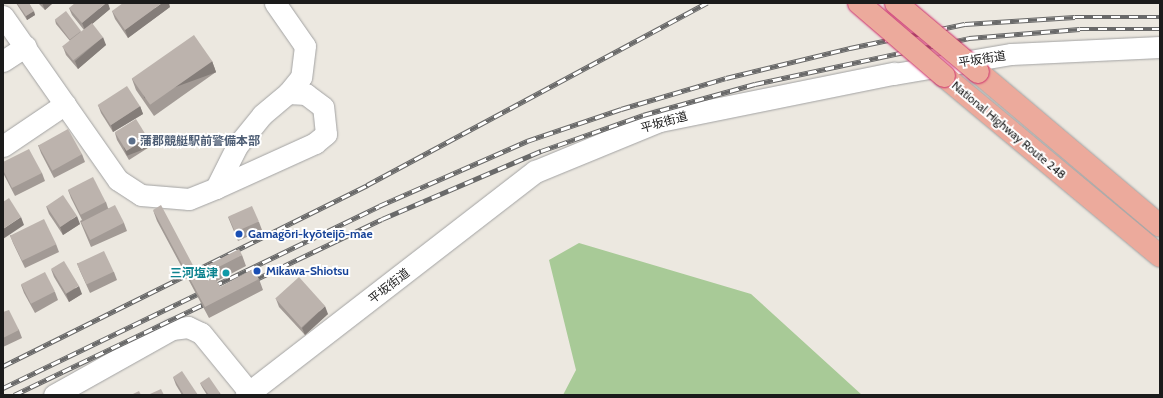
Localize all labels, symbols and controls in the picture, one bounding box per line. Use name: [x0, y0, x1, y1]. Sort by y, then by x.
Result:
street label: 平坂街道: [957, 48, 1007, 70]
street label: National Highway Route 248: [949, 78, 1069, 182]
street label: 平坂街道: [639, 108, 689, 136]
place label: 蒲郡競艇駅前警備本部: [140, 134, 260, 148]
marker: 蒲郡競艇駅前警備本部: [127, 136, 137, 146]
place label: Gamagōri-kyōteijō-mae: [248, 227, 373, 241]
marker: Gamagōri-kyōteijō-mae: [233, 228, 245, 240]
place label: Mikawa-Shiotsu: [266, 264, 349, 278]
marker: Mikawa-Shiotsu: [251, 265, 263, 277]
place label: 三河塩津: [170, 266, 218, 280]
street label: 平坂街道: [366, 266, 412, 306]
marker: 三河塩津: [221, 268, 231, 278]

